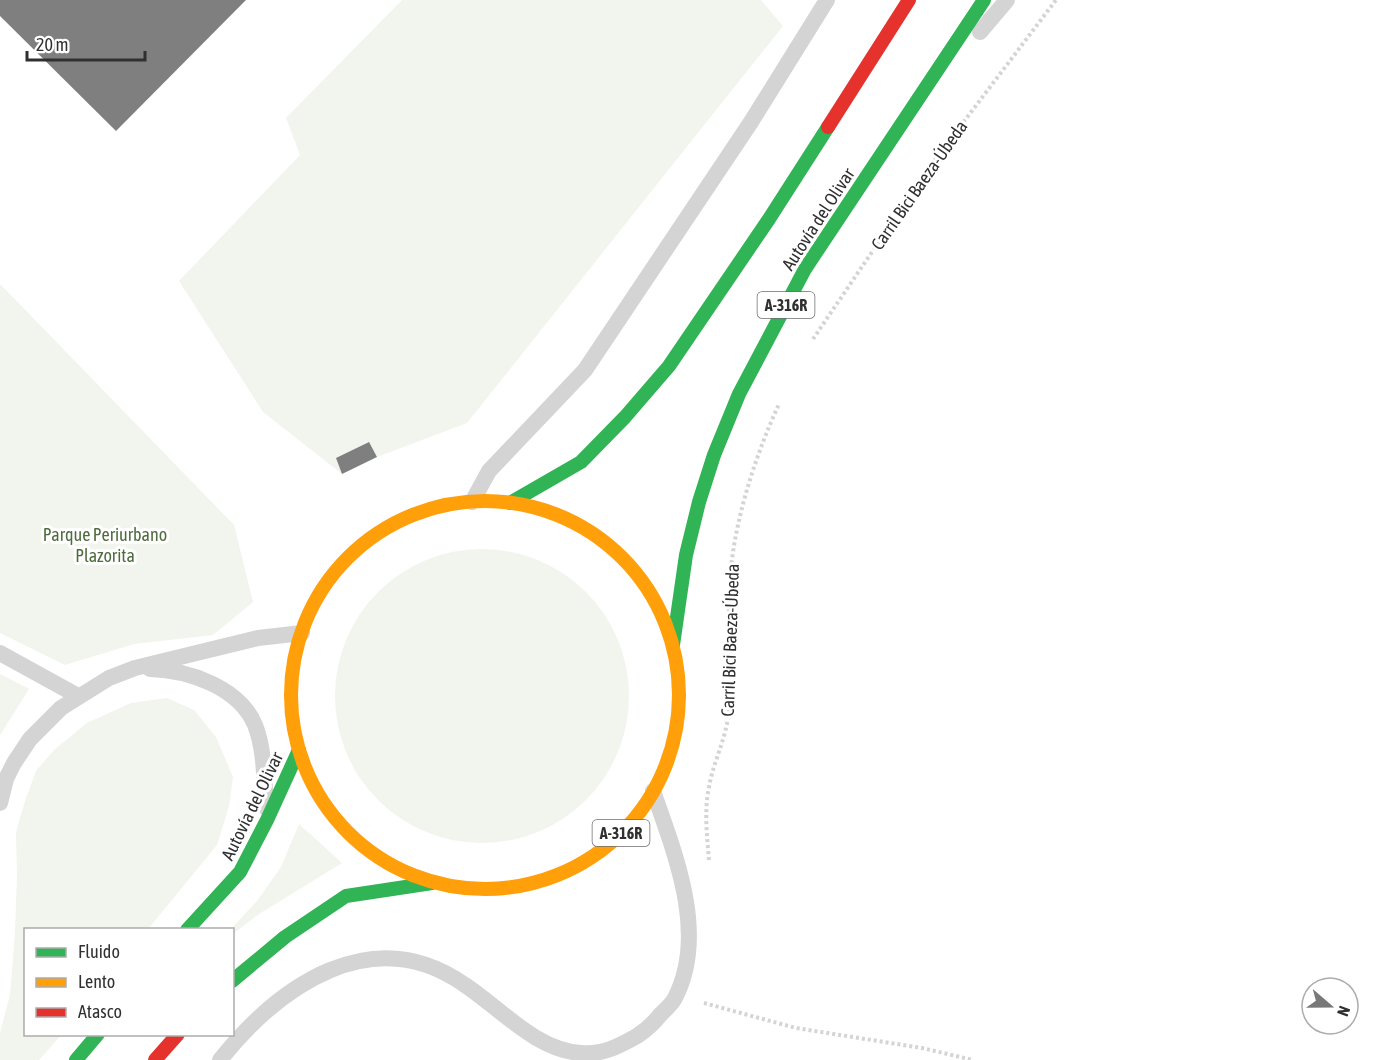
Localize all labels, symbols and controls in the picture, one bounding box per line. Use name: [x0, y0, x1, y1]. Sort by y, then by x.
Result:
scale bar: [27, 24, 146, 62]
text: 20 m: [36, 34, 68, 55]
street label: Carril Bici Baeza-Úbeda: [867, 116, 971, 254]
street label: Autovía del Olivar: [777, 163, 859, 274]
road number: A-316R: [758, 292, 814, 318]
park label: Parque Periurbano Plazorita: [43, 524, 167, 566]
street label: Carril Bici Baeza-Úbeda: [717, 563, 743, 717]
street label: Autovía del Olivar: [217, 748, 287, 863]
road number: A-316R: [592, 820, 650, 846]
legend: [24, 928, 234, 1036]
text: Fluido: [78, 941, 120, 962]
text: Lento: [78, 971, 115, 992]
north arrow: [1300, 976, 1360, 1036]
text: Atasco: [78, 1001, 122, 1022]
text: N: [1334, 1004, 1354, 1019]

